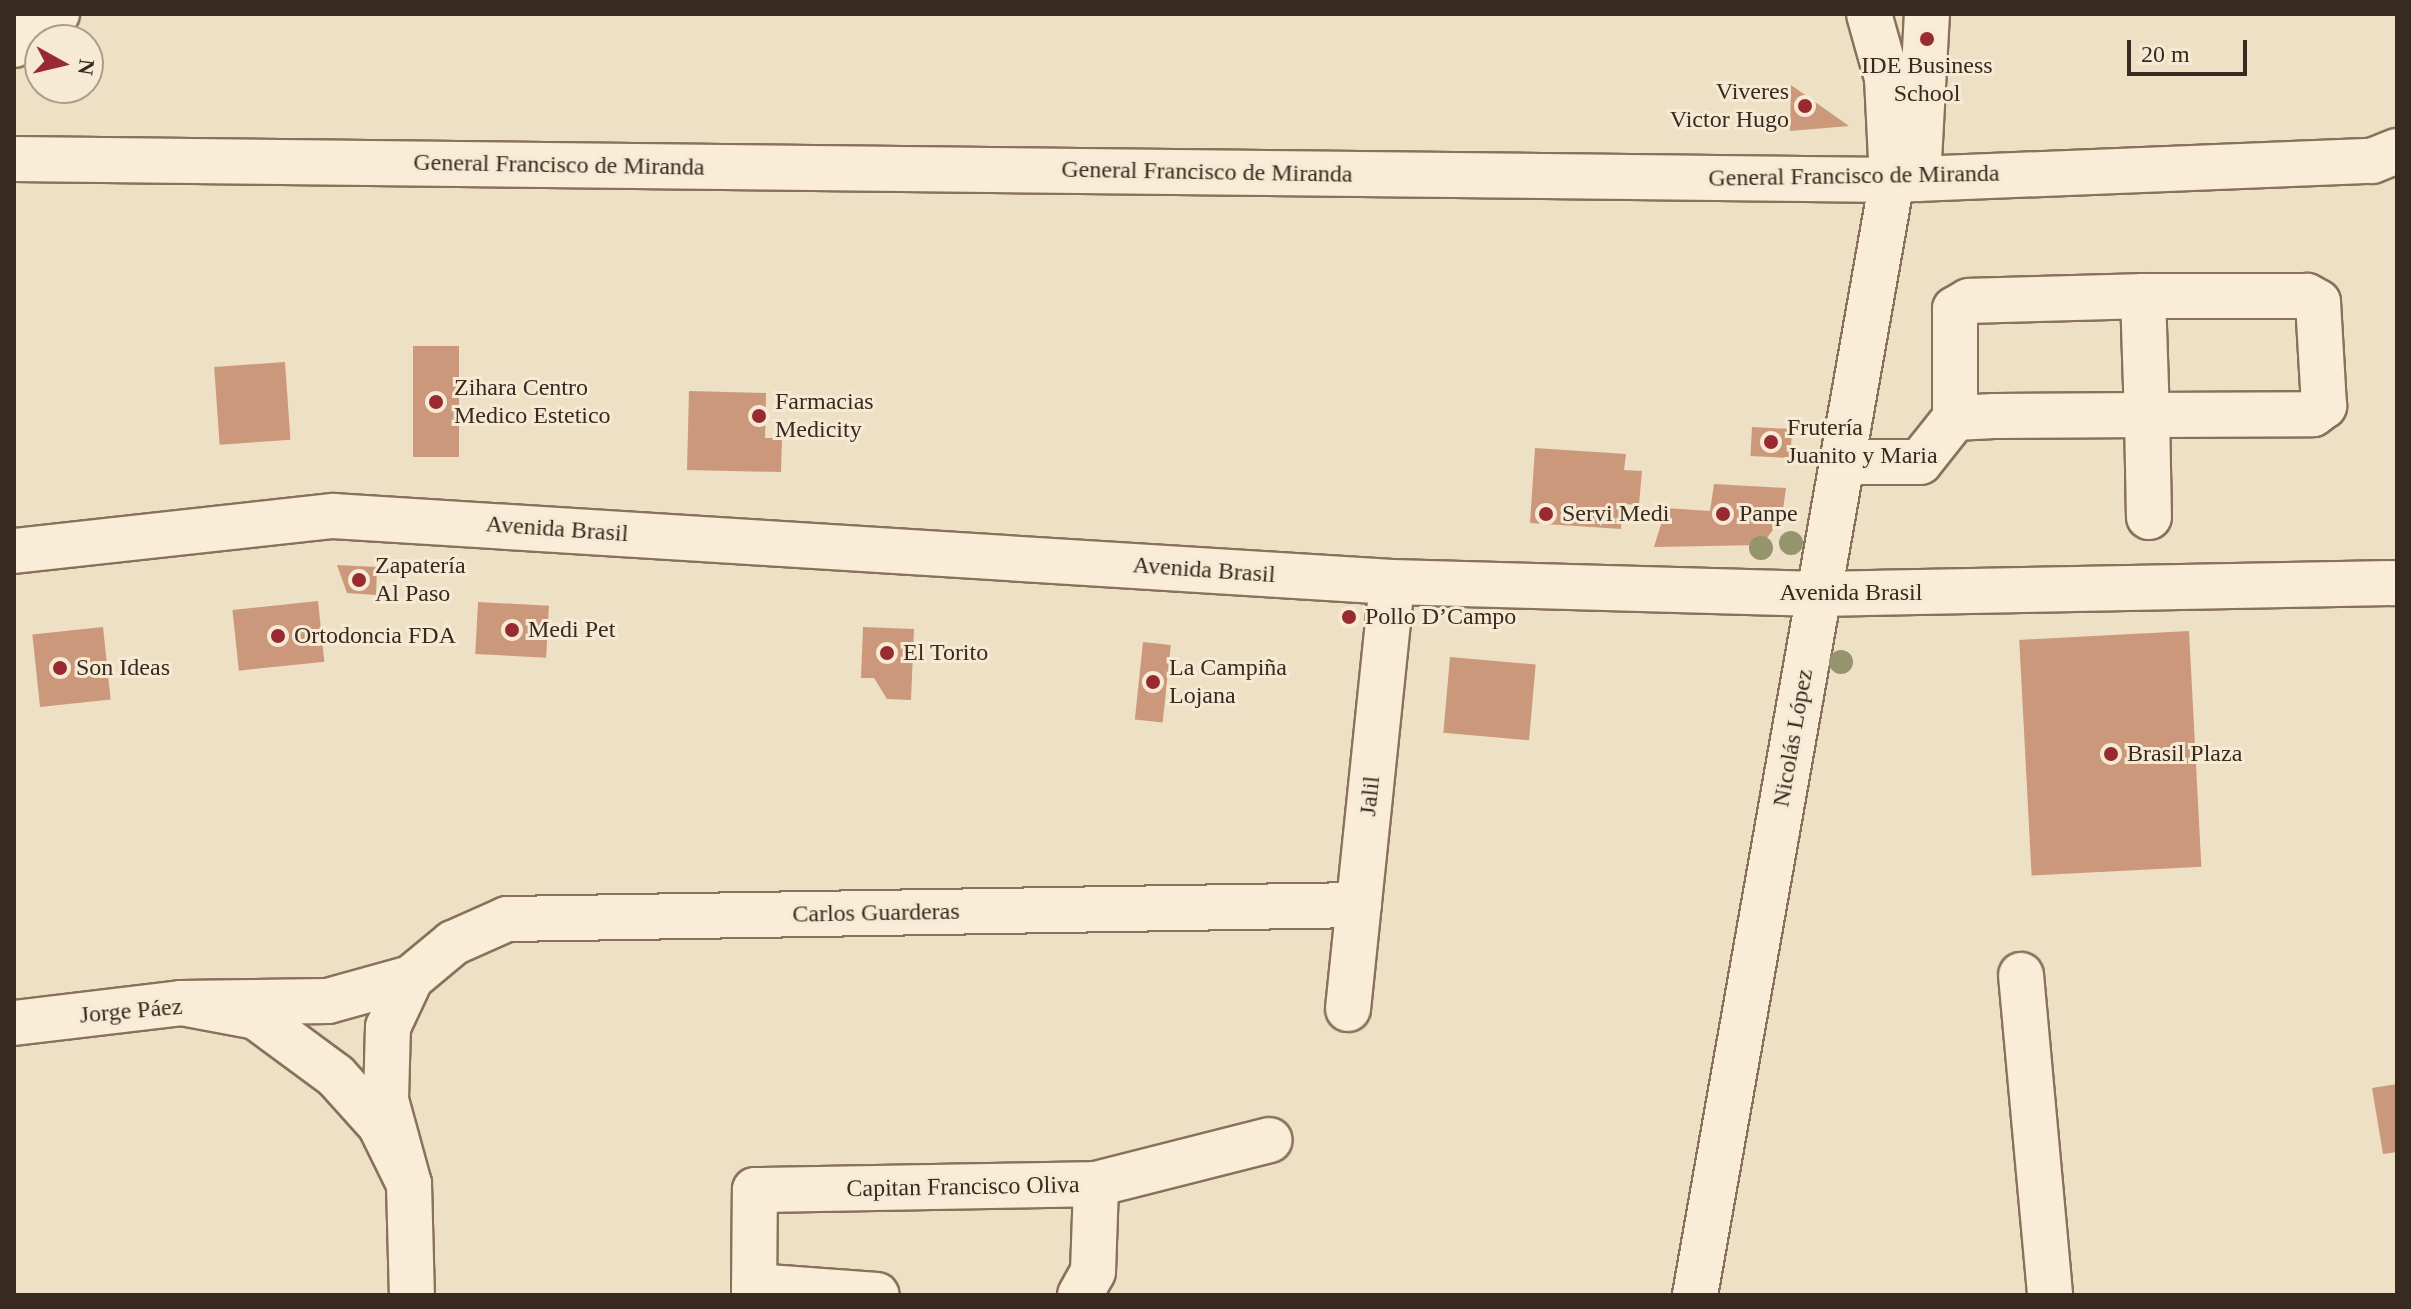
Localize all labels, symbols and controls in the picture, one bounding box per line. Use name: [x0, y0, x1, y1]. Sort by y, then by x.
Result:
north arrow: [24, 24, 104, 104]
scale bar: [2131, 24, 2251, 74]
marker: IDE Business School: [1918, 30, 1936, 48]
text: 20 m: [2141, 41, 2190, 67]
place label: IDE Business School: [1861, 52, 1993, 108]
text: N: [73, 58, 100, 77]
place label: Viveres Victor Hugo: [1670, 78, 1789, 134]
marker: Viveres Victor Hugo: [1796, 97, 1814, 115]
street label: General Francisco de Miranda: [413, 148, 705, 182]
street label: General Francisco de Miranda: [1061, 155, 1353, 189]
street label: General Francisco de Miranda: [1708, 159, 2000, 193]
place label: Zihara Centro Medico Estetico: [454, 374, 611, 430]
place label: Farmacias Medicity: [775, 388, 874, 444]
marker: Zihara Centro Medico Estetico: [425, 391, 447, 413]
marker: Farmacias Medicity: [750, 407, 768, 425]
place label: Frutería Juanito y Maria: [1787, 414, 1938, 470]
marker: Frutería Juanito y Maria: [1762, 433, 1780, 451]
place label: Servi Medi: [1562, 500, 1669, 528]
place label: Panpe: [1739, 500, 1798, 528]
marker: Servi Medi: [1537, 505, 1555, 523]
marker: Panpe: [1714, 505, 1732, 523]
street label: Avenida Brasil: [485, 510, 629, 548]
street label: Avenida Brasil: [1132, 551, 1276, 589]
place label: Zapatería Al Paso: [375, 552, 466, 608]
marker: Zapatería Al Paso: [350, 571, 368, 589]
street label: Avenida Brasil: [1780, 579, 1922, 607]
place label: Pollo D’Campo: [1365, 603, 1516, 631]
marker: Pollo D’Campo: [1340, 608, 1358, 626]
place label: Medi Pet: [528, 616, 615, 644]
marker: Medi Pet: [503, 621, 521, 639]
place label: Ortodoncia FDA: [294, 622, 456, 650]
marker: Ortodoncia FDA: [269, 627, 287, 645]
place label: El Torito: [903, 639, 989, 667]
marker: El Torito: [878, 644, 896, 662]
place label: Son Ideas: [76, 654, 170, 682]
place label: La Campiña Lojana: [1169, 654, 1287, 710]
marker: Son Ideas: [51, 659, 69, 677]
street label: Nicolás López: [1767, 667, 1819, 809]
marker: La Campiña Lojana: [1144, 673, 1162, 691]
place label: Brasil Plaza: [2127, 740, 2242, 768]
marker: Brasil Plaza: [2102, 745, 2120, 763]
street label: Jalil: [1354, 775, 1386, 817]
street label: Carlos Guarderas: [792, 897, 960, 929]
street label: Jorge Páez: [79, 992, 183, 1030]
street label: Capitan Francisco Oliva: [846, 1171, 1080, 1203]

